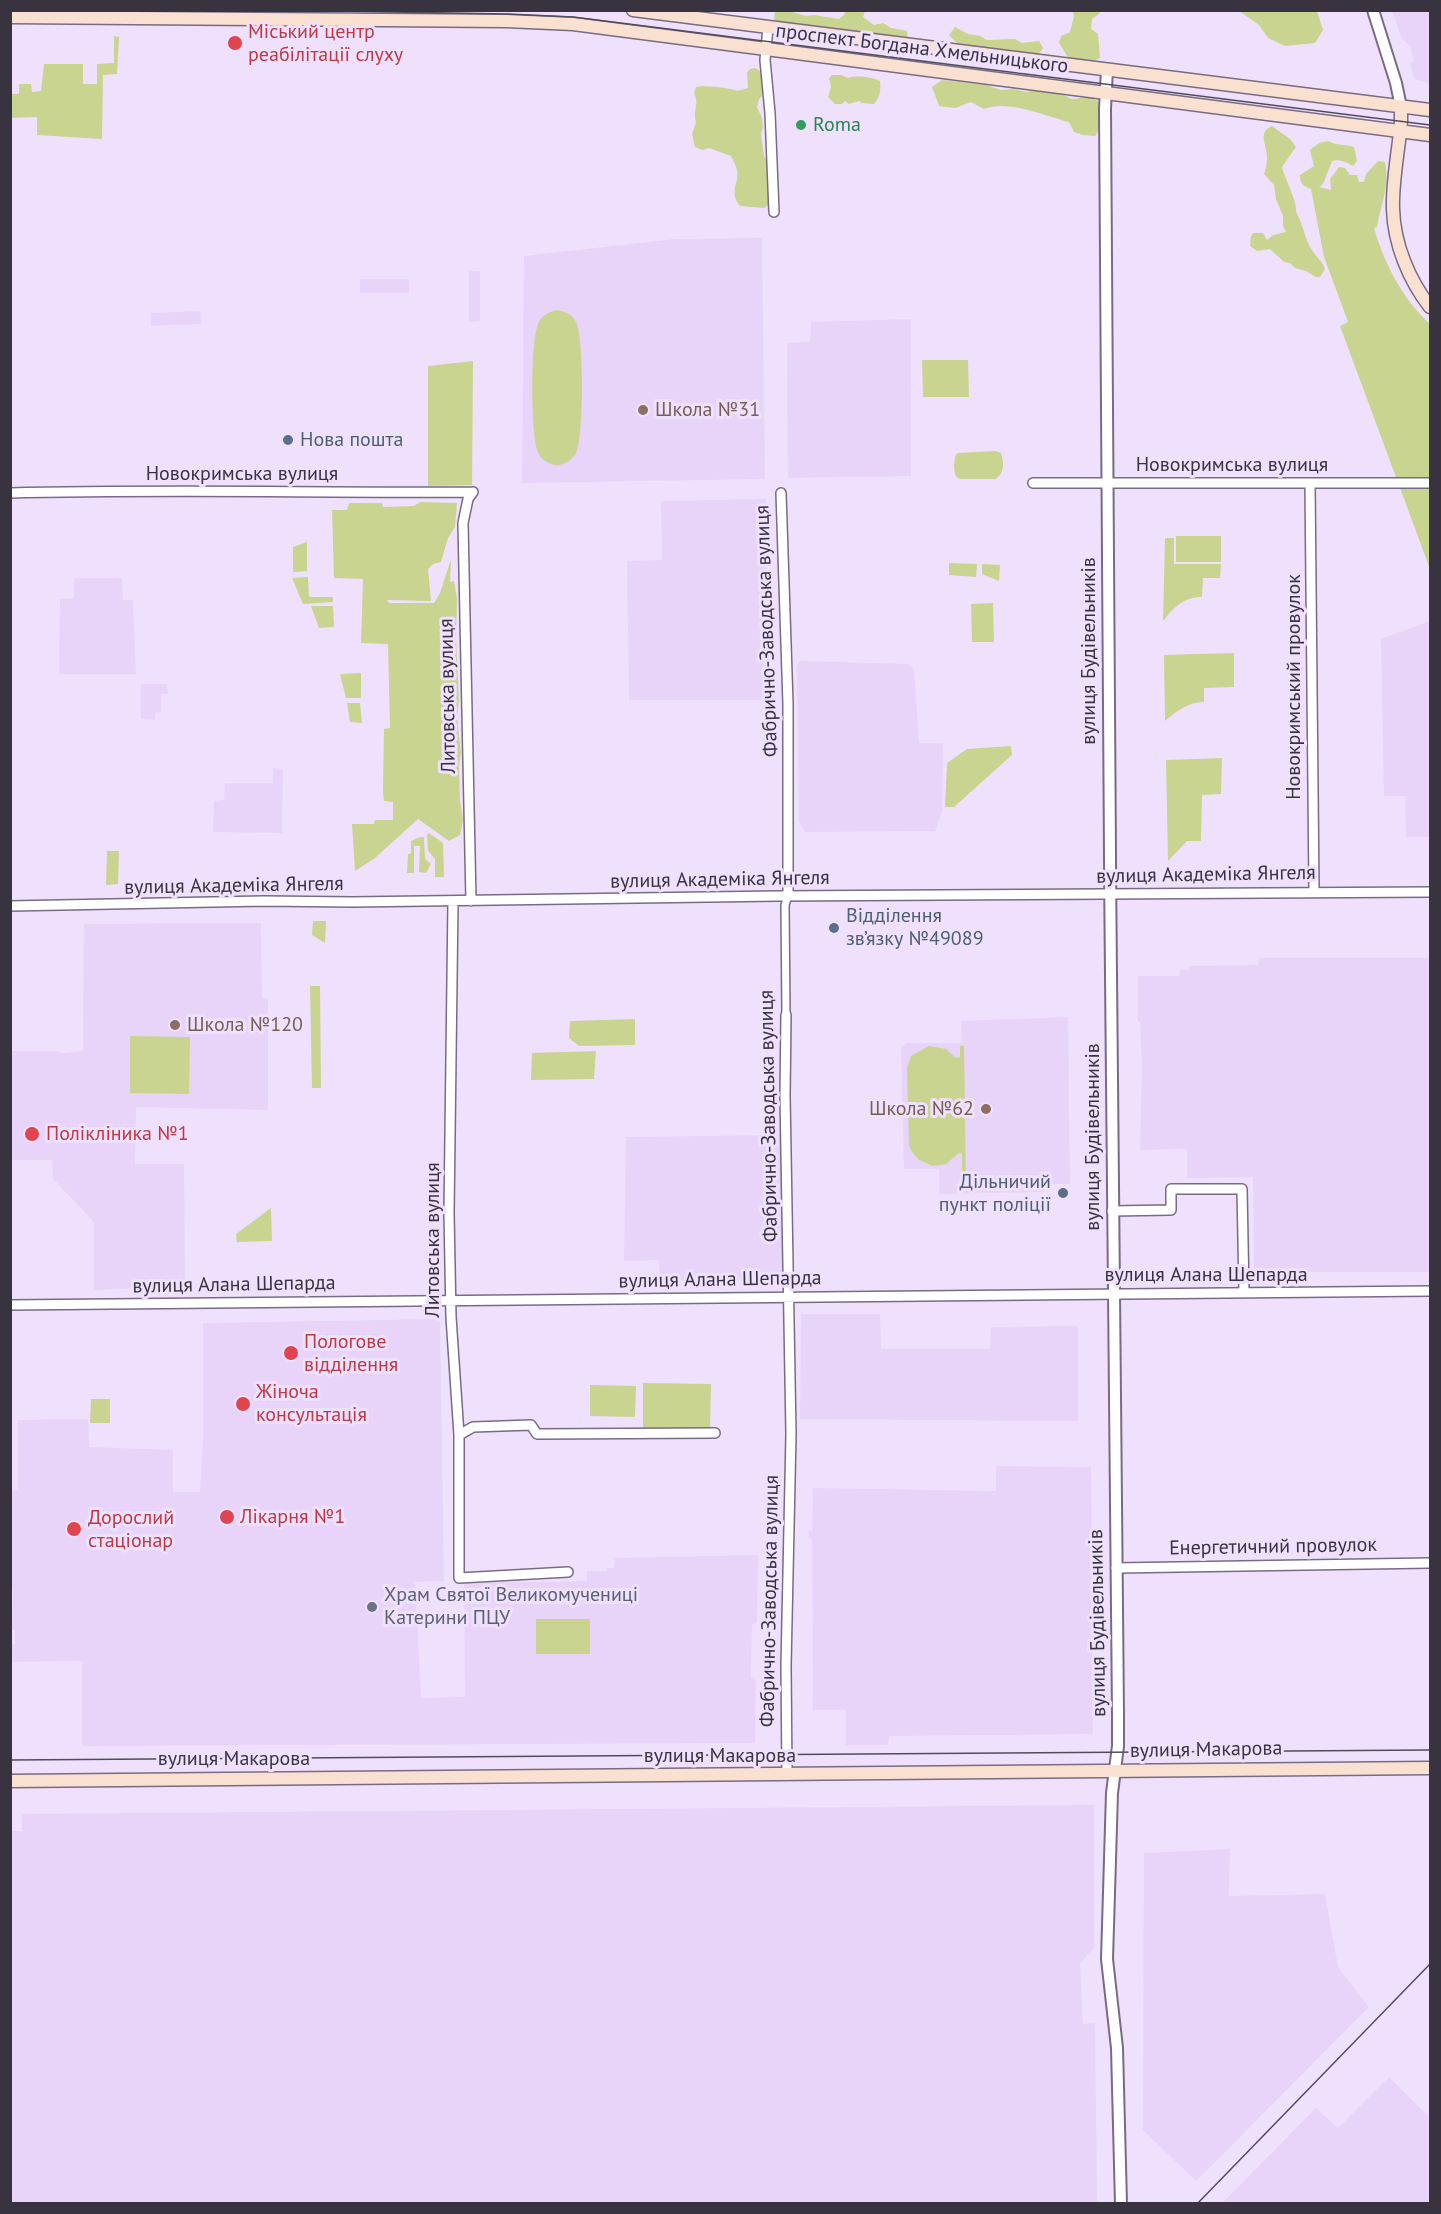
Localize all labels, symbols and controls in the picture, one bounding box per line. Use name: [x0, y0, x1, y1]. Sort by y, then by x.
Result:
street label: проспект Богдана Хмельницького: [774, 19, 1070, 79]
place label: Міський центр реабілітації слуху: [248, 20, 403, 67]
marker: Міський центр реабілітації слуху: [226, 34, 244, 52]
place label: Roma: [813, 113, 861, 137]
marker: Roma: [794, 118, 808, 132]
place label: Школа №31: [655, 398, 760, 422]
marker: Школа №31: [636, 403, 650, 417]
place label: Нова пошта: [300, 428, 403, 452]
marker: Нова пошта: [281, 433, 295, 447]
street label: Новокримська вулиця: [1136, 453, 1328, 477]
street label: Новокримська вулиця: [146, 462, 338, 486]
street label: Фабрично-Заводська вулиця: [751, 505, 783, 757]
street label: вулиця Будівельників: [1077, 557, 1101, 745]
street label: Новокримський провулок: [1282, 574, 1306, 800]
street label: Литовська вулиця: [435, 618, 461, 774]
street label: вулиця Академіка Янгеля: [1096, 861, 1316, 889]
street label: вулиця Академіка Янгеля: [610, 866, 830, 894]
street label: вулиця Академіка Янгеля: [124, 872, 344, 900]
place label: Відділення зв’язку №49089: [846, 904, 984, 951]
marker: Відділення зв’язку №49089: [827, 921, 841, 935]
street label: Фабрично-Заводська вулиця: [755, 990, 783, 1242]
place label: Школа №120: [187, 1013, 303, 1037]
marker: Школа №120: [168, 1018, 182, 1032]
street label: вулиця Будівельників: [1081, 1043, 1105, 1231]
place label: Школа №62: [869, 1097, 974, 1121]
marker: Школа №62: [979, 1102, 993, 1116]
place label: Полікліника №1: [46, 1122, 189, 1146]
marker: Полікліника №1: [23, 1125, 41, 1143]
street label: Литовська вулиця: [421, 1162, 445, 1318]
place label: Дільничий пункт поліції: [939, 1170, 1051, 1217]
marker: Дільничий пункт поліції: [1056, 1186, 1070, 1200]
street label: вулиця Алана Шепарда: [1104, 1263, 1308, 1287]
street label: вулиця Алана Шепарда: [618, 1266, 822, 1294]
street label: вулиця Алана Шепарда: [132, 1271, 336, 1299]
place label: Пологове відділення: [304, 1330, 398, 1377]
marker: Пологове відділення: [282, 1344, 300, 1362]
place label: Жіноча консультація: [256, 1380, 367, 1427]
marker: Жіноча консультація: [234, 1395, 252, 1413]
street label: Фабрично-Заводська вулиця: [756, 1475, 784, 1727]
place label: Лікарня №1: [240, 1505, 345, 1529]
place label: Дорослий стаціонар: [88, 1506, 174, 1553]
marker: Лікарня №1: [218, 1508, 236, 1526]
marker: Дорослий стаціонар: [65, 1520, 83, 1538]
street label: вулиця Будівельників: [1084, 1529, 1112, 1717]
street label: Енергетичний провулок: [1169, 1533, 1377, 1561]
place label: Храм Святої Великомучениці Катерини ПЦУ: [384, 1583, 638, 1630]
marker: Храм Святої Великомучениці Катерини ПЦУ: [365, 1600, 379, 1614]
street label: вулиця Макарова: [1130, 1737, 1282, 1763]
street label: вулиця Макарова: [644, 1744, 796, 1768]
street label: вулиця Макарова: [158, 1747, 310, 1771]

